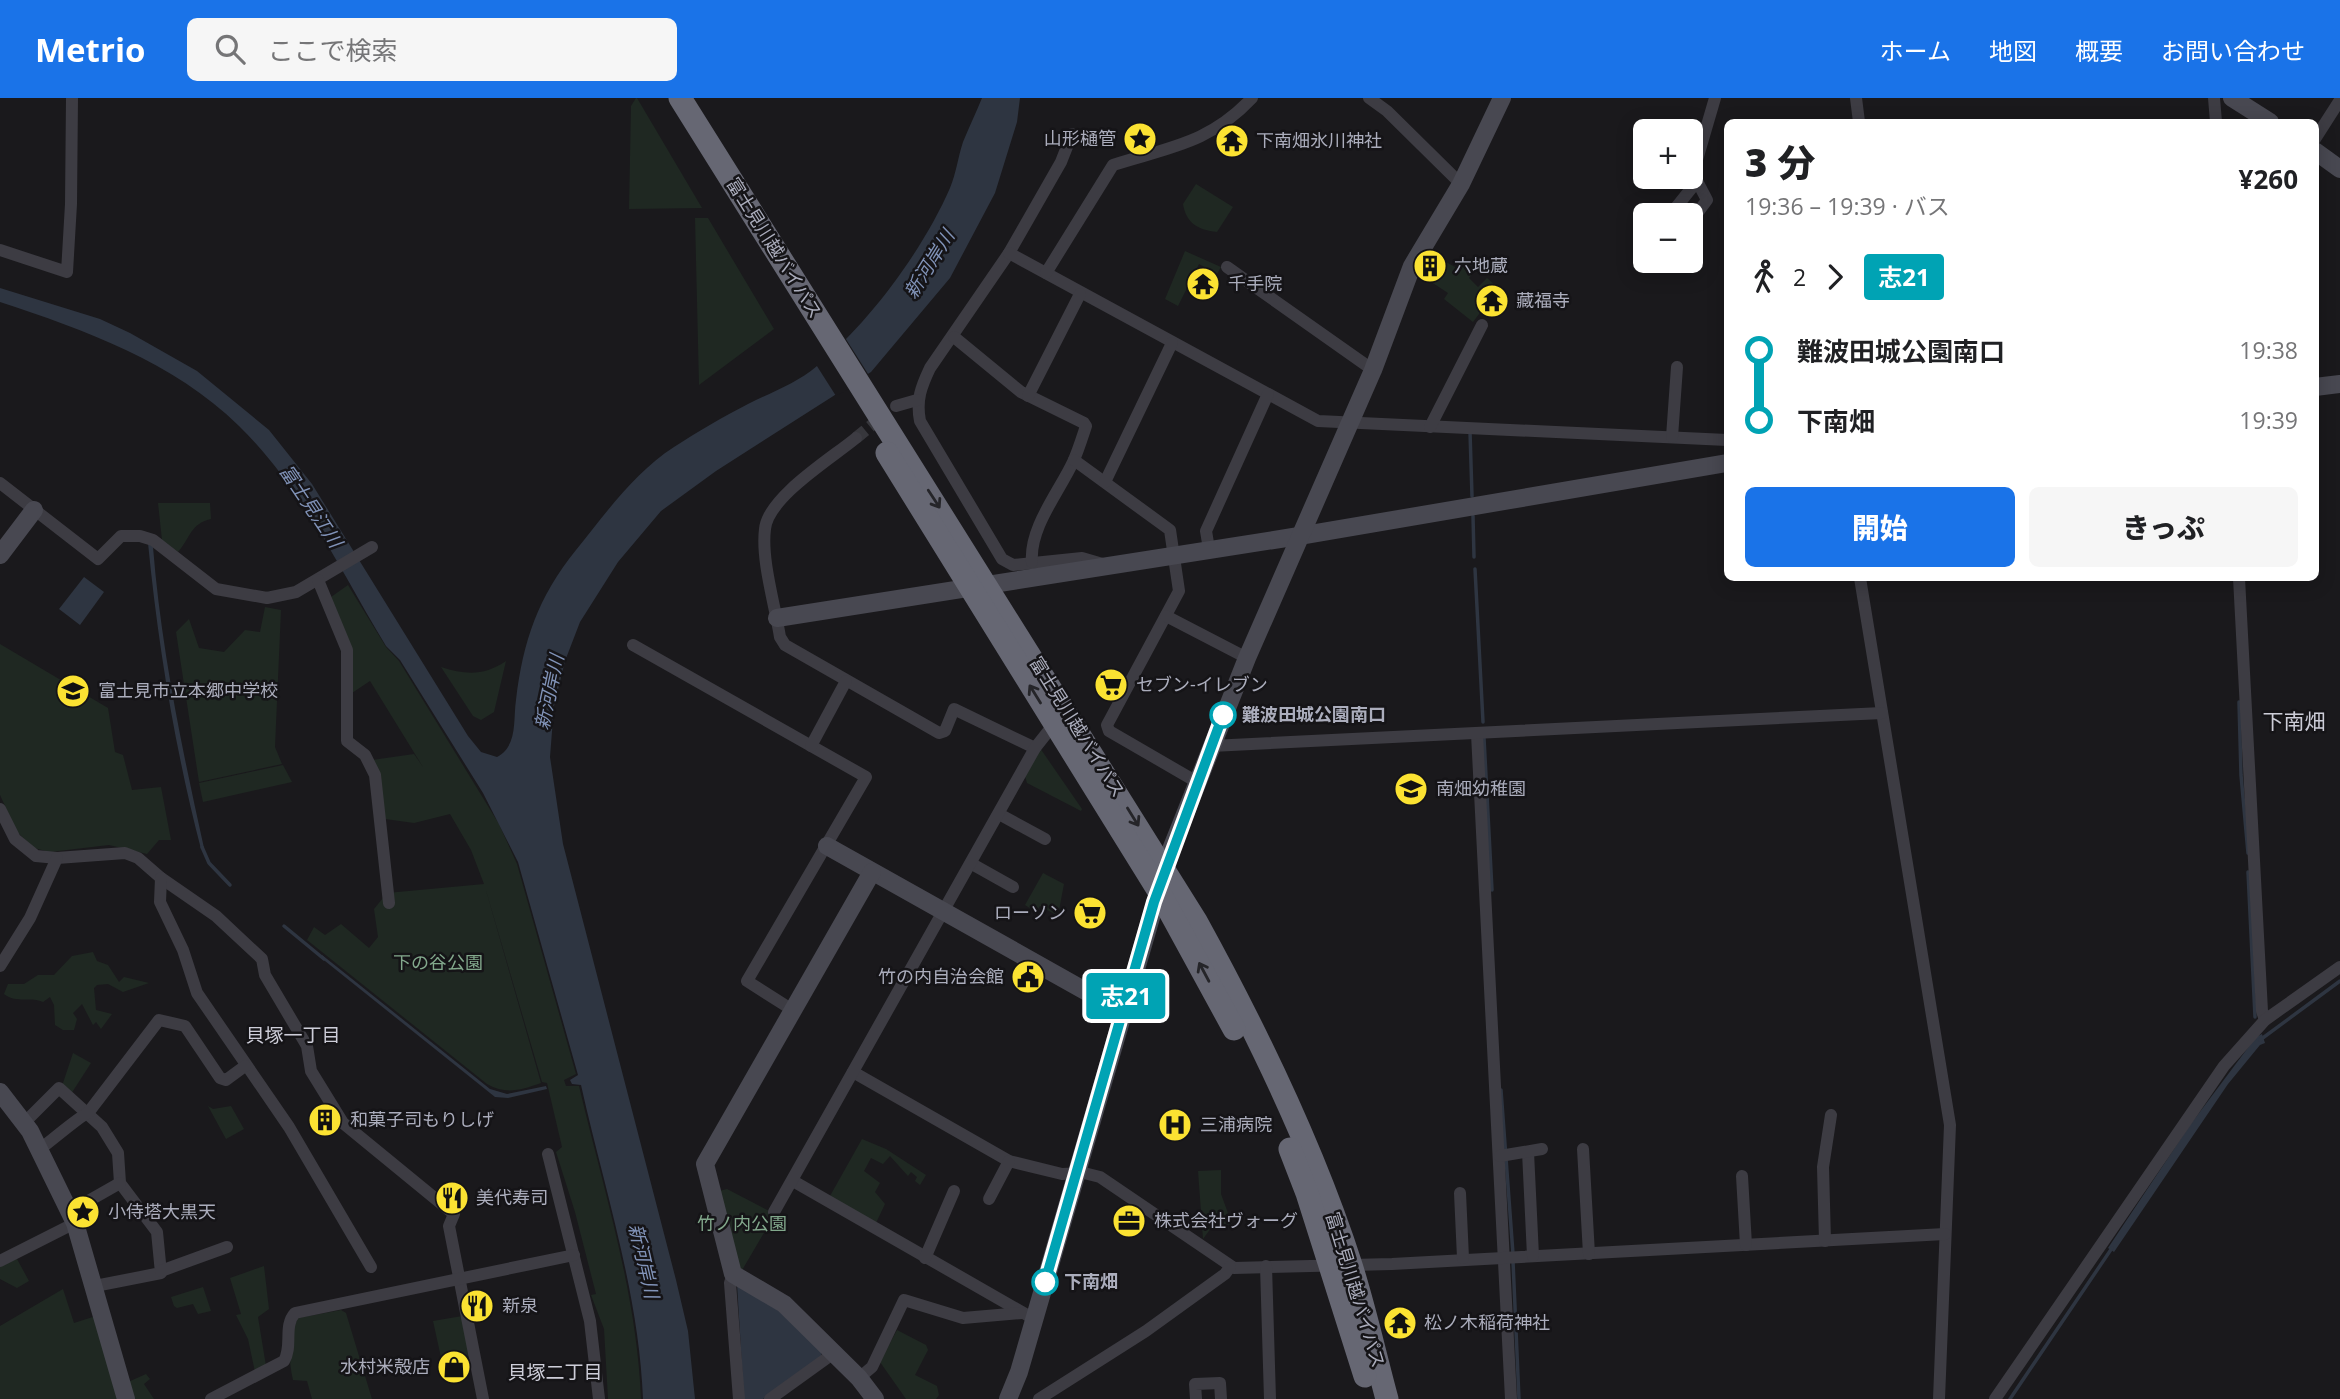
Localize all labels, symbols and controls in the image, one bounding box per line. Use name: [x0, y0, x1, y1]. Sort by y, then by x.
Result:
search box: [187, 18, 677, 81]
text: Metrio: [35, 27, 145, 72]
icon: search: [211, 30, 249, 68]
text: ここで検索: [267, 32, 397, 68]
text: ホーム: [1880, 34, 1951, 67]
text: 地図: [1989, 34, 2037, 67]
text: 概要: [2075, 34, 2123, 67]
text: お問い合わせ: [2161, 34, 2305, 67]
map controls: [1633, 119, 1703, 273]
button: +: [1633, 119, 1703, 189]
place icon: 山形樋管: [1121, 120, 1159, 158]
temple icon: 下南畑氷川神社: [1213, 122, 1251, 160]
place label: 山形樋管: [1044, 126, 1116, 150]
place label: 下南畑氷川神社: [1256, 128, 1382, 152]
text: 3 分: [1745, 136, 1815, 188]
text: ¥260: [2239, 161, 2298, 197]
street label: 富士見川越バイパス: [722, 173, 828, 322]
text: 19:36 – 19:39 · バス: [1745, 190, 1950, 222]
button: −: [1633, 203, 1703, 273]
water label: 新河岸川: [898, 223, 961, 303]
building icon: 六地蔵: [1411, 247, 1449, 285]
place label: 六地蔵: [1454, 253, 1508, 277]
icon: walk: [1745, 258, 1783, 296]
icon: forward: [1816, 258, 1854, 296]
text: 志21: [1878, 260, 1930, 293]
text: 2: [1793, 261, 1806, 293]
temple icon: 千手院: [1184, 265, 1222, 303]
place label: 千手院: [1228, 271, 1282, 295]
temple icon: 藏福寺: [1473, 282, 1511, 320]
place label: 藏福寺: [1516, 288, 1570, 312]
text: 難波田城公園南口: [1797, 333, 2005, 369]
text: 19:38: [2239, 334, 2298, 366]
text: 下南畑: [1797, 403, 1875, 439]
text: 19:39: [2239, 404, 2298, 436]
water label: 富士見江川: [274, 459, 349, 554]
button: 開始: [1745, 487, 2015, 567]
button: きっぷ: [2029, 487, 2298, 567]
one-way arrow: [927, 489, 941, 509]
water label: 新河岸川: [528, 650, 570, 732]
street label: 富士見川越バイパス: [1025, 652, 1131, 801]
supermarket icon: セブン-イレブン: [1092, 666, 1130, 704]
school or university icon: 富士見市立本郷中学校: [54, 672, 92, 710]
place label: セブン-イレブン: [1136, 672, 1268, 696]
place label: 富士見市立本郷中学校: [98, 678, 278, 702]
one-way arrow: [1027, 685, 1042, 704]
marker: 難波田城公園南口: [1210, 702, 1236, 728]
place label: 難波田城公園南口: [1242, 702, 1386, 726]
district label: 下南畑: [2263, 707, 2326, 735]
school or university icon: 南畑幼稚園: [1392, 770, 1430, 808]
place label: 南畑幼稚園: [1436, 776, 1526, 800]
one-way arrow: [1126, 806, 1140, 826]
supermarket icon: ローソン: [1071, 894, 1109, 932]
place label: ローソン: [994, 900, 1066, 924]
park label: 下の谷公園: [393, 950, 483, 974]
public building icon: 竹の内自治会館: [1009, 958, 1047, 996]
one-way arrow: [1197, 962, 1210, 983]
place label: 竹の内自治会館: [878, 964, 1004, 988]
line badge: 志21: [1086, 973, 1166, 1019]
text: 志21: [1100, 979, 1152, 1012]
district label: 貝塚一丁目: [245, 1022, 341, 1048]
building icon: 和菓子司もりしげ: [306, 1101, 344, 1139]
hospital icon: 三浦病院: [1156, 1106, 1194, 1144]
place label: 和菓子司もりしげ: [350, 1107, 494, 1131]
place label: 三浦病院: [1200, 1112, 1272, 1136]
restaurant icon: 美代寿司: [433, 1179, 471, 1217]
place label: 美代寿司: [476, 1185, 548, 1209]
place icon: 小侍塔大黒天: [64, 1193, 102, 1231]
place label: 小侍塔大黒天: [108, 1199, 216, 1223]
office icon: 株式会社ヴォーグ: [1110, 1202, 1148, 1240]
place label: 株式会社ヴォーグ: [1154, 1208, 1298, 1232]
street label: 富士見川越バイパス: [1321, 1209, 1391, 1371]
park label: 竹ノ内公園: [697, 1211, 787, 1235]
water label: 新河岸川: [623, 1221, 666, 1303]
marker: 下南畑: [1032, 1269, 1058, 1295]
place label: 下南畑: [1064, 1269, 1118, 1293]
restaurant icon: 新泉: [458, 1287, 496, 1325]
place label: 新泉: [502, 1293, 538, 1317]
temple icon: 松ノ木稲荷神社: [1381, 1304, 1419, 1342]
place label: 松ノ木稲荷神社: [1424, 1310, 1550, 1334]
shop icon: 水村米殻店: [435, 1348, 473, 1386]
place label: 水村米殻店: [340, 1354, 430, 1378]
district label: 貝塚二丁目: [507, 1359, 603, 1385]

